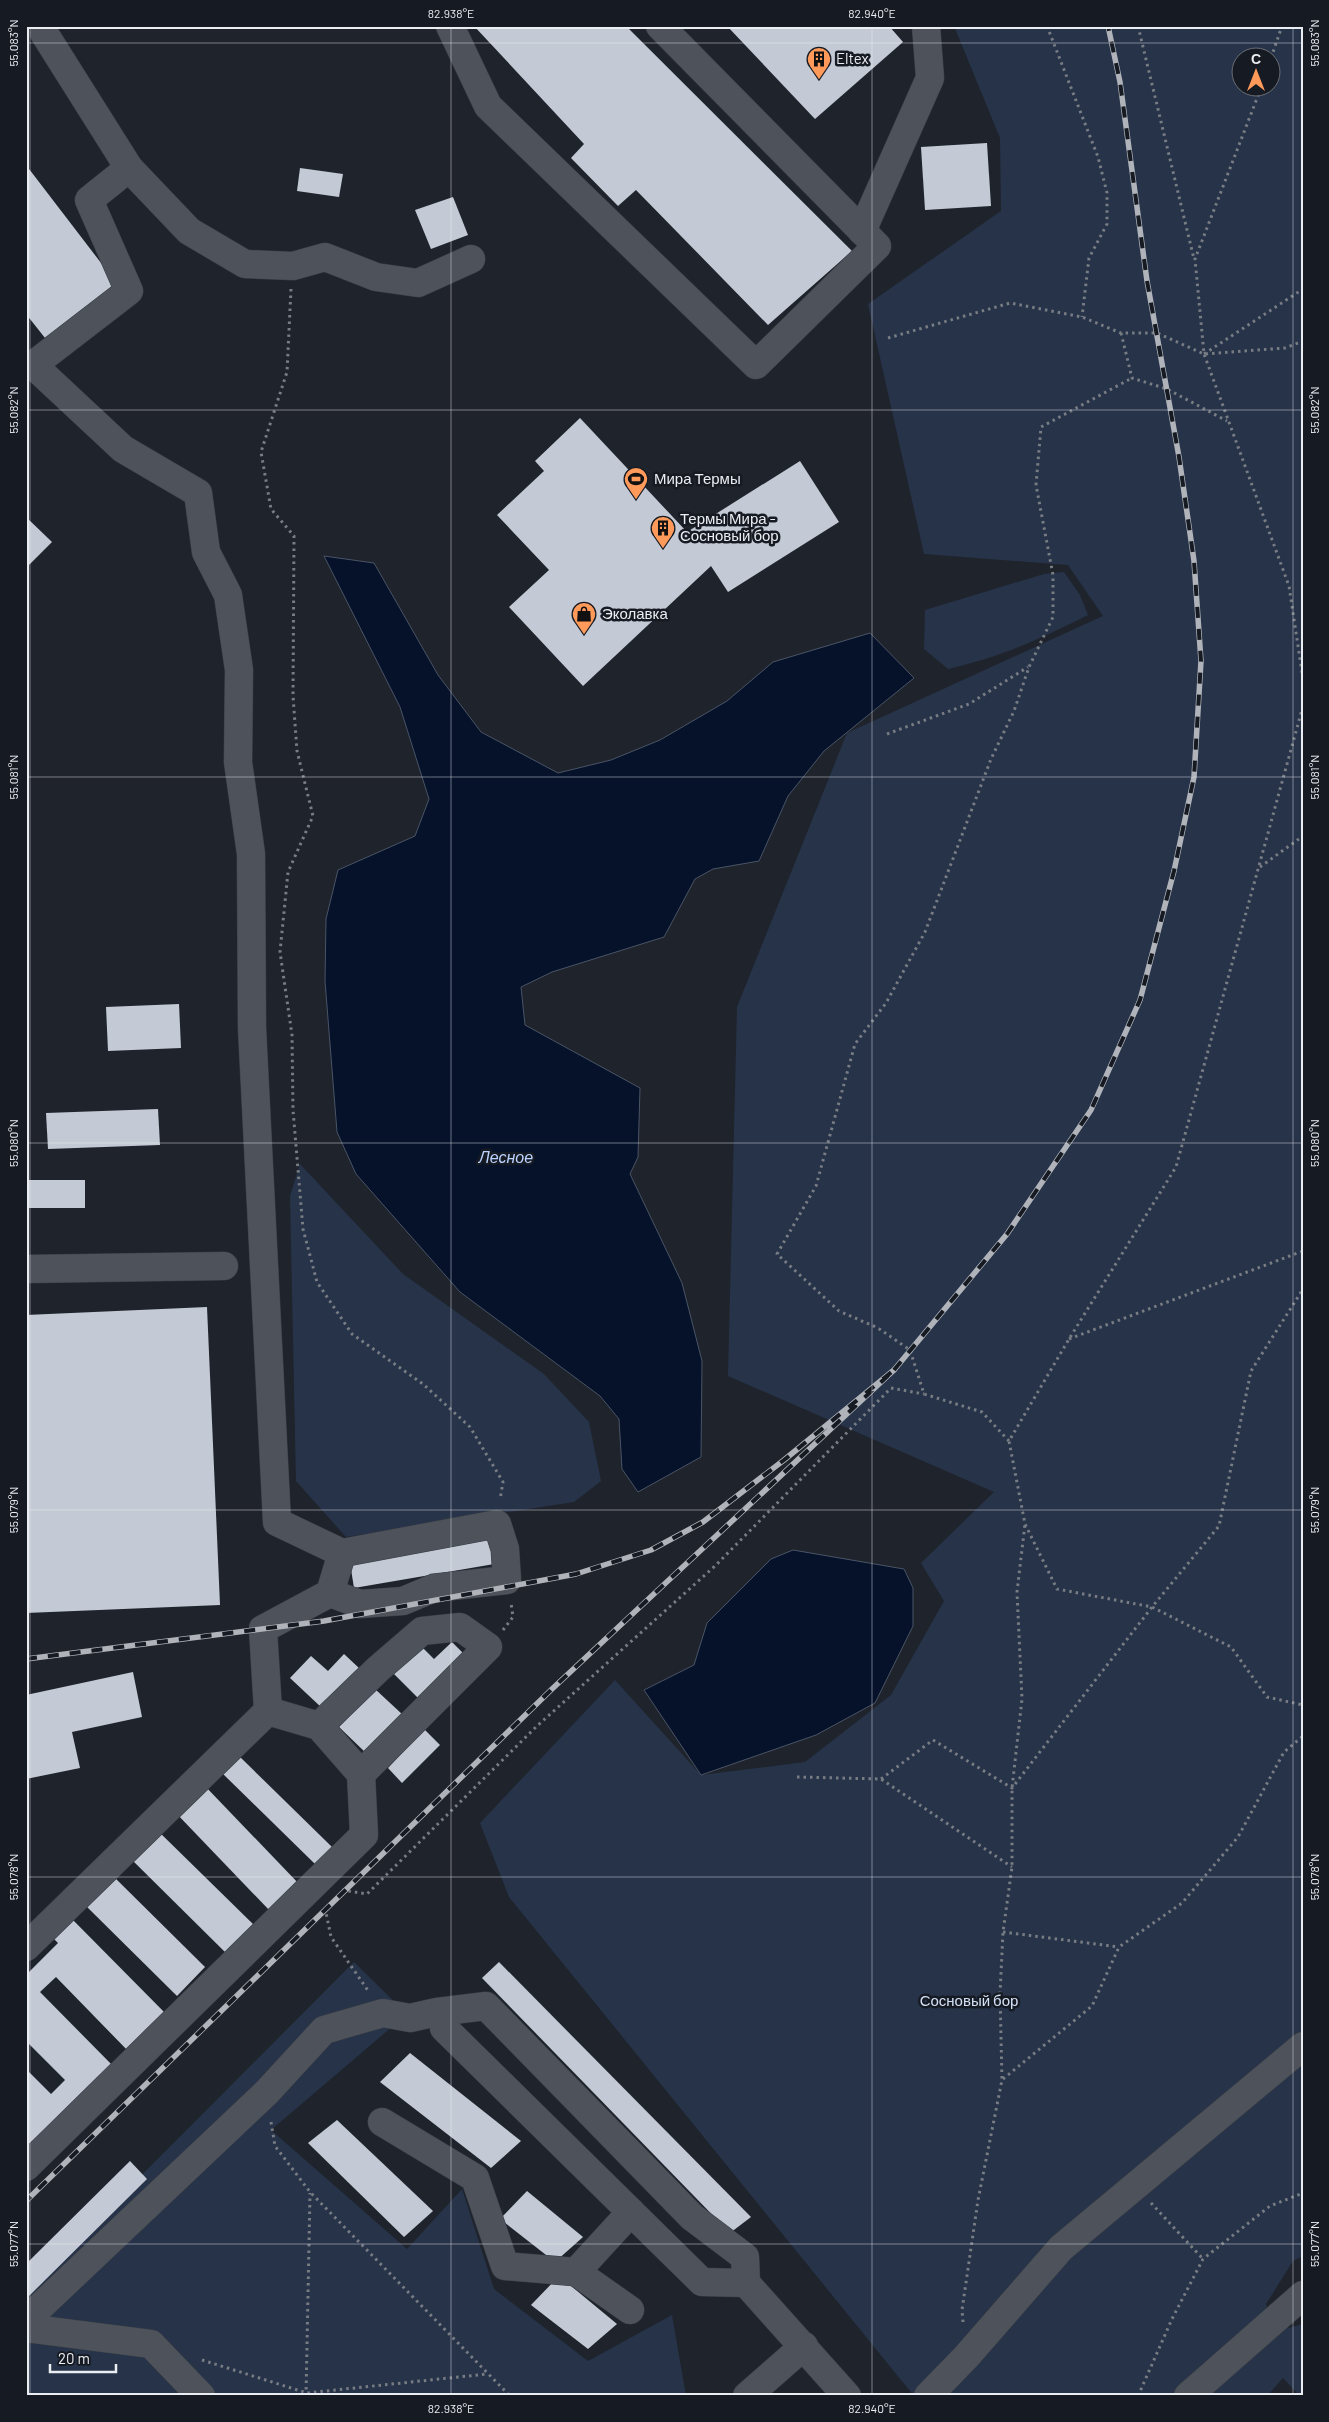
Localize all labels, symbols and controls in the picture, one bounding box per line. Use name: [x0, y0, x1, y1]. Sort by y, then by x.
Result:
text: 82.938°E: [428, 6, 474, 20]
text: 82.940°E: [848, 6, 896, 20]
text: 55.083°N: [6, 19, 20, 67]
text: 55.083°N: [1307, 19, 1321, 67]
building icon: Eltex: [806, 46, 832, 80]
north arrow: [1232, 48, 1282, 98]
place label: Eltex: [836, 49, 869, 67]
text: С: [1251, 50, 1261, 67]
text: 55.082°N: [6, 386, 20, 434]
text: 55.082°N: [1307, 386, 1321, 434]
sports icon: Мира Термы: [623, 466, 649, 500]
place label: Мира Термы: [654, 469, 741, 487]
place label: Термы Мира - Сосновый бор: [680, 509, 779, 544]
building icon: Термы Мира - Сосновый бор: [650, 515, 676, 549]
shop icon: Эколавка: [571, 601, 597, 635]
place label: Эколавка: [602, 604, 668, 622]
text: 55.081°N: [6, 755, 20, 799]
text: 55.081°N: [1307, 755, 1321, 799]
text: 55.080°N: [6, 1119, 20, 1167]
text: 55.080°N: [1307, 1119, 1321, 1167]
water label: Лесное: [478, 1147, 533, 1166]
text: 55.079°N: [6, 1487, 20, 1533]
text: 55.079°N: [1307, 1487, 1321, 1533]
text: 55.078°N: [6, 1854, 20, 1900]
text: 55.078°N: [1307, 1854, 1321, 1900]
park label: Сосновый бор: [920, 1991, 1018, 2009]
text: 55.077°N: [6, 2221, 20, 2267]
text: 55.077°N: [1307, 2221, 1321, 2267]
scale bar: [50, 2342, 116, 2374]
text: 20 m: [58, 2349, 90, 2367]
text: 82.938°E: [428, 2401, 474, 2415]
text: 82.940°E: [848, 2401, 896, 2415]

